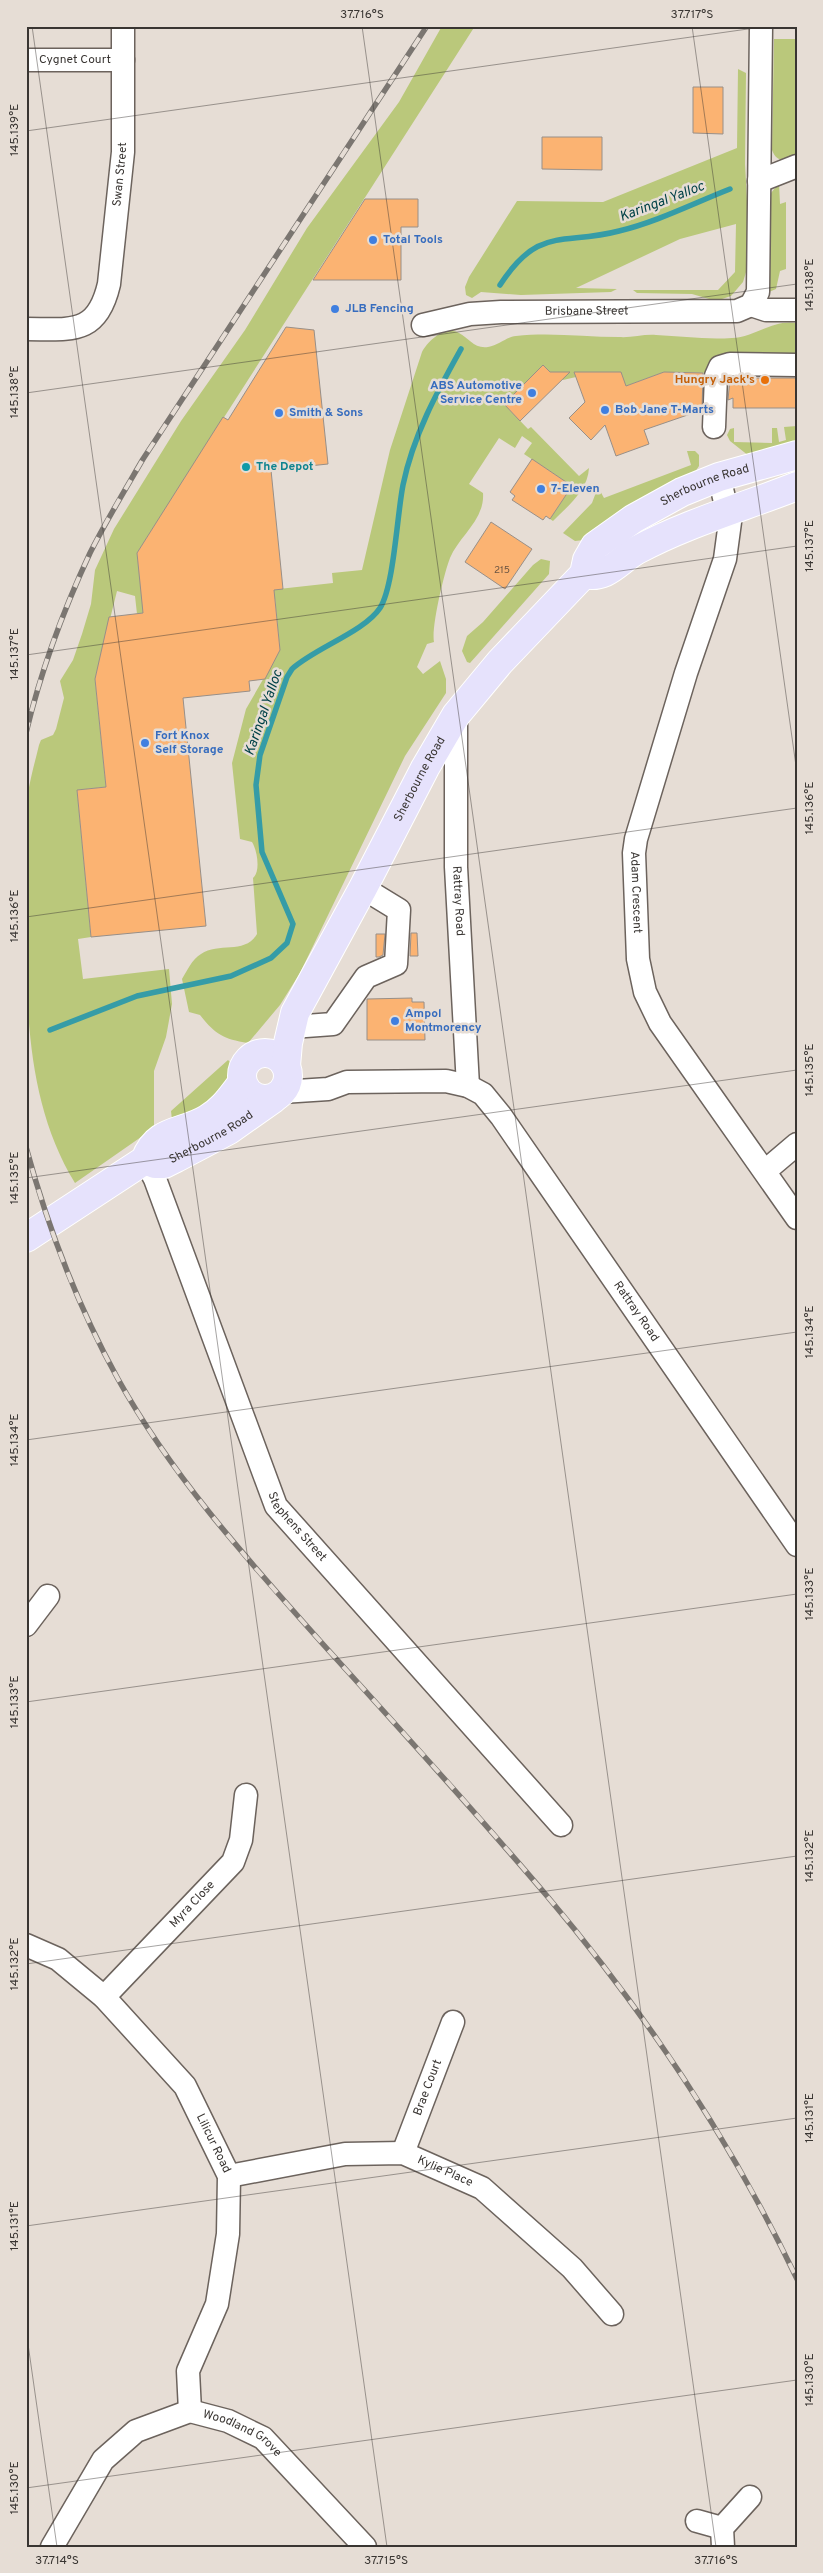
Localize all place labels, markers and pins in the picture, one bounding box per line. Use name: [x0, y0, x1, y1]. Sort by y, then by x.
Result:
place label: Total Tools: [383, 232, 443, 248]
marker: Total Tools: [367, 234, 379, 246]
place label: JLB Fencing: [345, 301, 414, 317]
marker: JLB Fencing: [329, 303, 341, 315]
place label: Hungry Jack's: [675, 372, 755, 388]
marker: Hungry Jack's: [759, 374, 771, 386]
place label: ABS Automotive Service Centre: [430, 378, 522, 408]
marker: ABS Automotive Service Centre: [526, 387, 538, 399]
place label: Bob Jane T-Marts: [615, 402, 714, 418]
marker: Bob Jane T-Marts: [599, 404, 611, 416]
place label: Smith & Sons: [289, 405, 363, 421]
marker: Smith & Sons: [273, 407, 285, 419]
place label: The Depot: [256, 459, 314, 475]
marker: The Depot: [240, 461, 252, 473]
place label: 7-Eleven: [551, 481, 600, 497]
marker: 7-Eleven: [535, 483, 547, 495]
place label: Fort Knox Self Storage: [155, 728, 224, 758]
marker: Fort Knox Self Storage: [139, 737, 151, 749]
place label: Ampol Montmorency: [405, 1006, 482, 1036]
marker: Ampol Montmorency: [389, 1015, 401, 1027]

